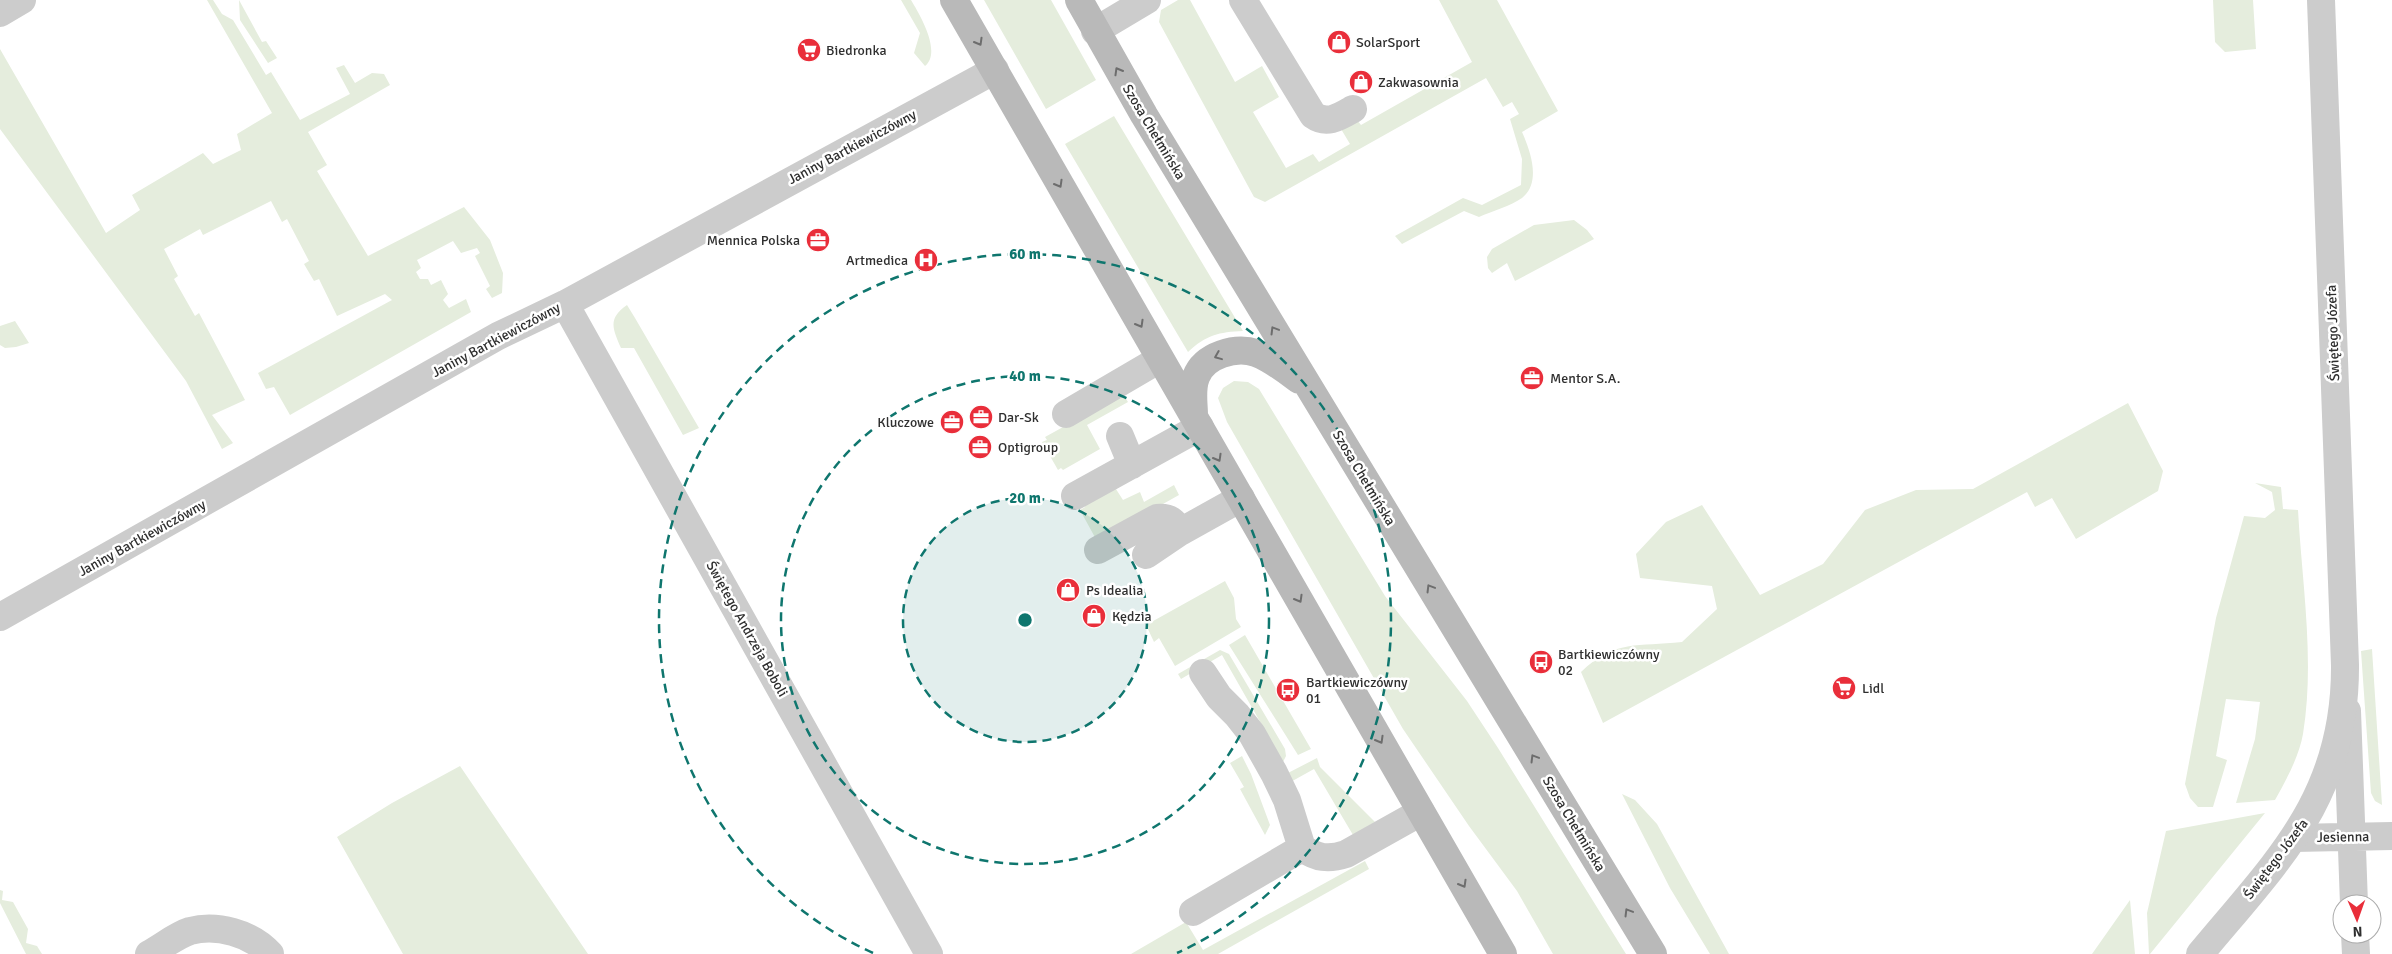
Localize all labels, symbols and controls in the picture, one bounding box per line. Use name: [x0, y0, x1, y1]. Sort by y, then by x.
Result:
shop icon: SolarSport: [1326, 29, 1352, 55]
place label: SolarSport: [1356, 34, 1420, 51]
supermarket icon: Biedronka: [796, 37, 822, 63]
one-way arrow: [972, 37, 982, 46]
place label: Biedronka: [826, 42, 887, 59]
one-way arrow: [1114, 67, 1124, 76]
shop icon: Zakwasownia: [1348, 69, 1374, 95]
place label: Zakwasownia: [1378, 74, 1459, 91]
street label: Szosa Chełmińska: [1119, 81, 1189, 183]
street label: Janiny Bartkiewiczówny: [785, 106, 919, 188]
one-way arrow: [1052, 178, 1062, 187]
office icon: Mennica Polska: [805, 227, 831, 253]
place label: Mennica Polska: [707, 232, 800, 249]
text: 60 m: [1009, 245, 1041, 263]
hospital icon: Artmedica: [913, 247, 939, 273]
place label: Artmedica: [846, 252, 908, 269]
street label: Świętego Józefa: [2323, 285, 2343, 381]
street label: Janiny Bartkiewiczówny: [429, 299, 563, 381]
one-way arrow: [1134, 319, 1144, 328]
one-way arrow: [1270, 327, 1280, 336]
one-way arrow: [1214, 350, 1223, 361]
office icon: Mentor S.A.: [1519, 365, 1545, 391]
text: 40 m: [1009, 367, 1041, 385]
place label: Mentor S.A.: [1550, 370, 1620, 387]
office icon: Dar-Sk: [968, 404, 994, 430]
office icon: Kluczowe: [939, 409, 965, 435]
place label: Dar-Sk: [998, 409, 1039, 426]
place label: Kluczowe: [877, 414, 934, 431]
street label: Szosa Chełmińska: [1329, 427, 1399, 529]
office icon: Optigroup: [967, 434, 993, 460]
place label: Optigroup: [998, 439, 1058, 456]
one-way arrow: [1212, 453, 1222, 462]
text: 20 m: [1009, 489, 1041, 507]
street label: Janiny Bartkiewiczówny: [75, 496, 209, 580]
street label: Świętego Andrzeja Boboli: [703, 558, 791, 700]
shop icon: Ps Idealia: [1055, 577, 1081, 603]
place label: Ps Idealia: [1086, 582, 1143, 599]
one-way arrow: [1427, 584, 1437, 593]
one-way arrow: [1293, 594, 1303, 603]
shop icon: Kędzia: [1081, 603, 1107, 629]
place label: Kędzia: [1112, 608, 1152, 625]
centre of rings: [1016, 611, 1034, 629]
place label: Bartkiewiczówny 02: [1558, 646, 1660, 679]
bus stop icon: Bartkiewiczówny 02: [1528, 649, 1554, 675]
place label: Bartkiewiczówny 01: [1306, 674, 1408, 707]
supermarket icon: Lidl: [1831, 675, 1857, 701]
bus stop icon: Bartkiewiczówny 01: [1275, 677, 1301, 703]
place label: Lidl: [1862, 680, 1884, 697]
one-way arrow: [1374, 735, 1384, 744]
one-way arrow: [1531, 755, 1541, 764]
street label: Szosa Chełmińska: [1539, 773, 1609, 875]
street label: Świętego Józefa: [2240, 815, 2312, 903]
street label: Jesienna: [2317, 828, 2369, 846]
one-way arrow: [1457, 879, 1467, 888]
north arrow: [2332, 894, 2382, 944]
one-way arrow: [1624, 909, 1634, 918]
text: N: [2352, 923, 2363, 940]

